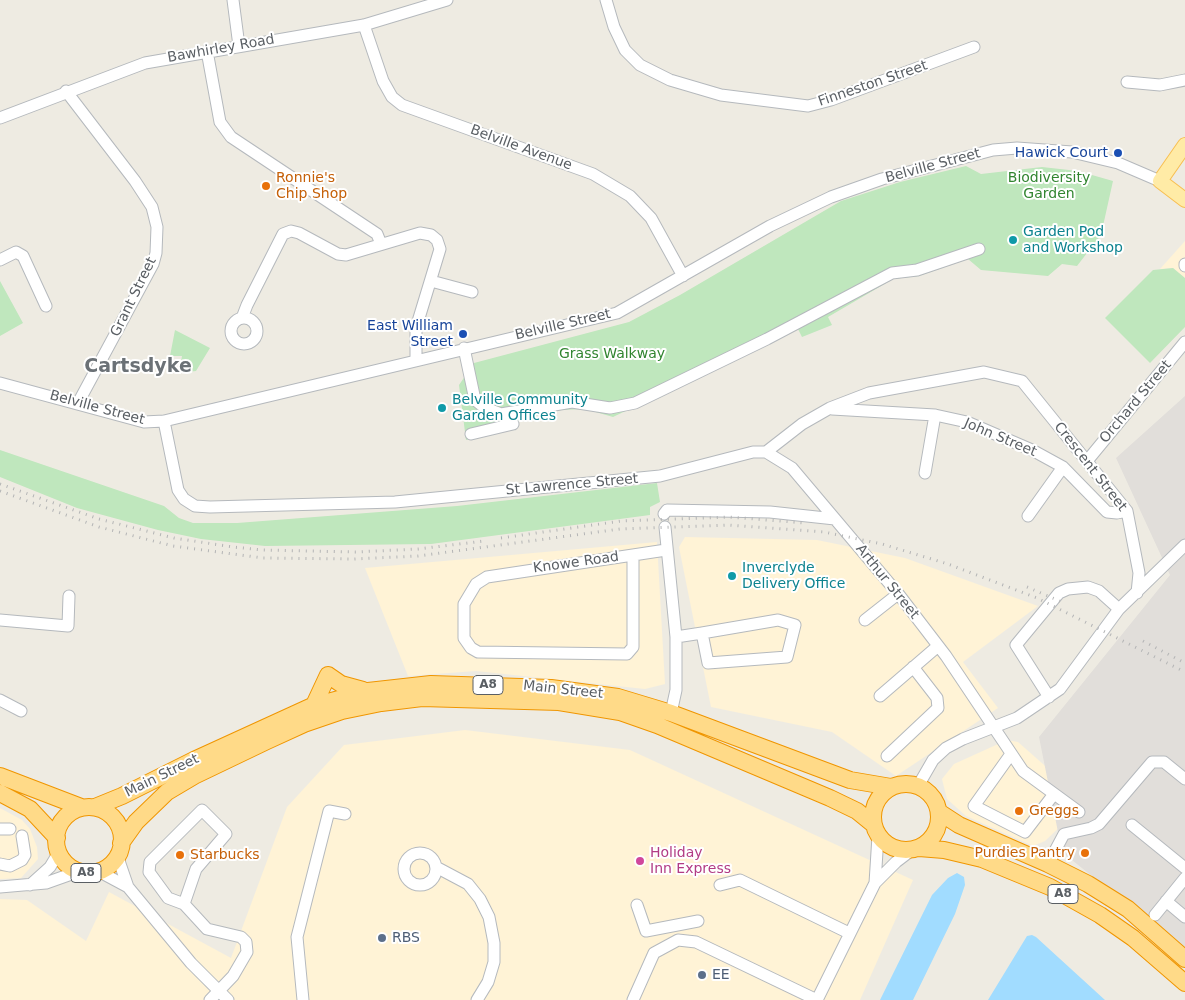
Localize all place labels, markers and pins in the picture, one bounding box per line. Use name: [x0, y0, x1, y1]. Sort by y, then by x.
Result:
place label: Hawick Court: [1015, 145, 1108, 161]
marker: Hawick Court: [1112, 147, 1124, 159]
place label: Ronnie's Chip Shop: [276, 170, 347, 202]
marker: Ronnie's Chip Shop: [260, 180, 272, 192]
place label: Garden Pod and Workshop: [1023, 224, 1123, 256]
marker: Garden Pod and Workshop: [1007, 234, 1019, 246]
place label: East William Street: [367, 318, 453, 351]
marker: East William Street: [457, 328, 469, 340]
place label: Belville Community Garden Offices: [452, 392, 588, 424]
marker: Belville Community Garden Offices: [436, 402, 448, 414]
place label: Inverclyde Delivery Office: [742, 560, 845, 592]
marker: Inverclyde Delivery Office: [726, 570, 738, 582]
place label: Greggs: [1029, 803, 1079, 819]
marker: Greggs: [1013, 805, 1025, 817]
place label: Holiday Inn Express: [650, 845, 731, 878]
place label: Purdies Pantry: [974, 845, 1075, 861]
place label: Starbucks: [190, 847, 260, 863]
marker: Purdies Pantry: [1079, 847, 1091, 859]
marker: Starbucks: [174, 849, 186, 861]
marker: Holiday Inn Express: [634, 855, 646, 867]
place label: RBS: [392, 930, 420, 946]
marker: RBS: [376, 932, 388, 944]
place label: EE: [712, 967, 730, 983]
marker: EE: [696, 969, 708, 981]

